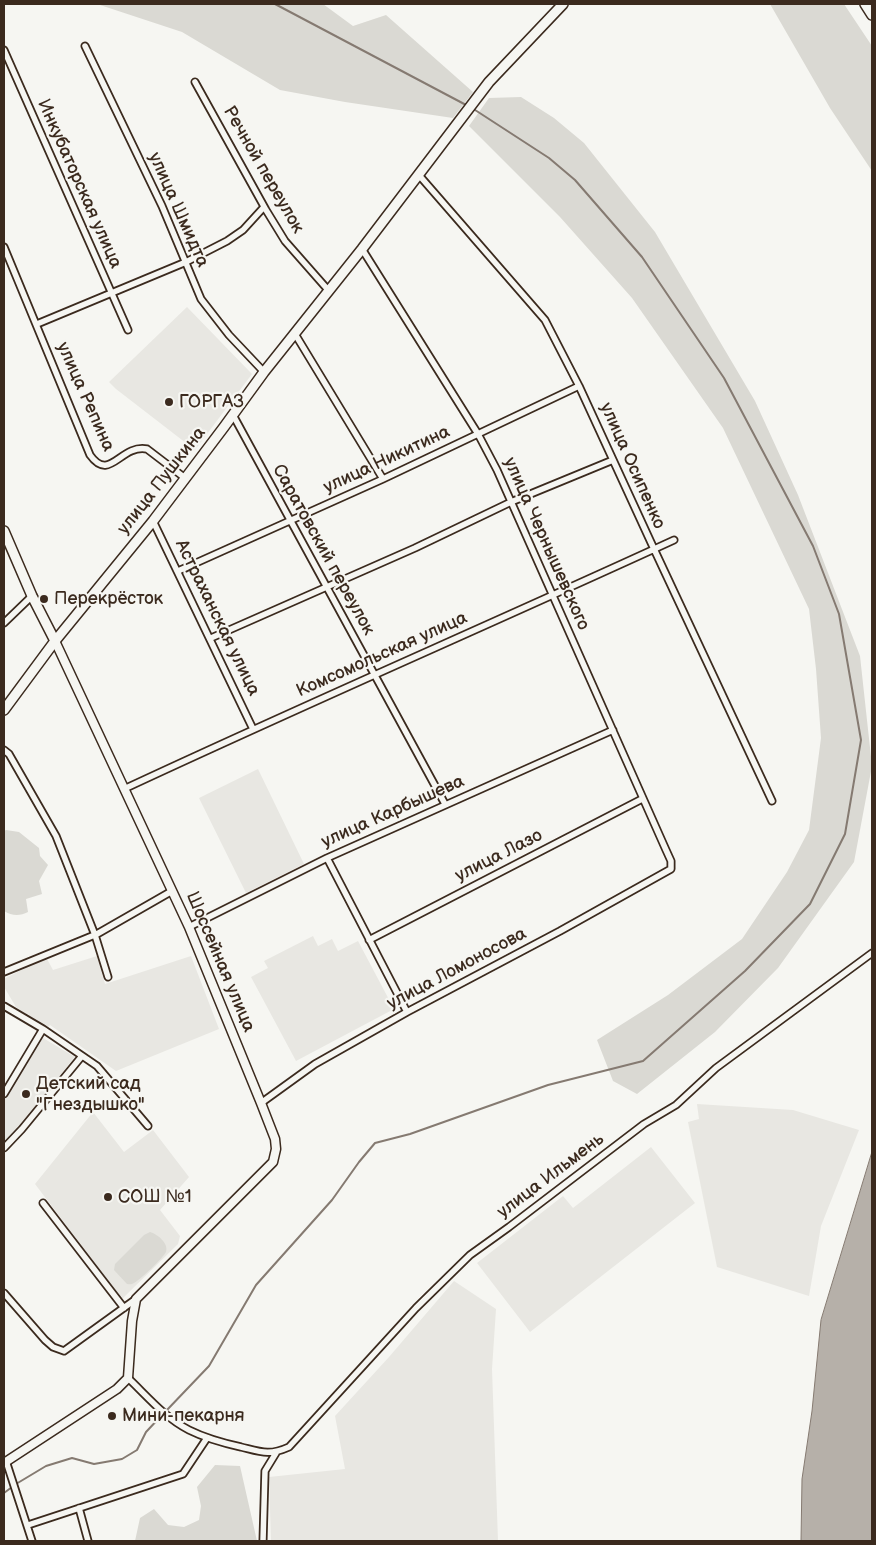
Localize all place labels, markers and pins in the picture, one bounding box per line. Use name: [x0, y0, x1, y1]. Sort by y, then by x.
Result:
place label: ГОРГАЗ: [179, 391, 244, 413]
marker: ГОРГАЗ: [163, 396, 175, 408]
place label: Перекрёсток: [54, 588, 163, 610]
marker: Перекрёсток: [38, 593, 50, 605]
place label: Детский сад "Гнездышко": [36, 1073, 145, 1116]
marker: Детский сад "Гнездышко": [20, 1088, 32, 1100]
place label: СОШ №1: [118, 1186, 192, 1208]
marker: СОШ №1: [102, 1191, 114, 1203]
place label: Мини-пекарня: [122, 1405, 245, 1427]
marker: Мини-пекарня: [106, 1410, 118, 1422]

